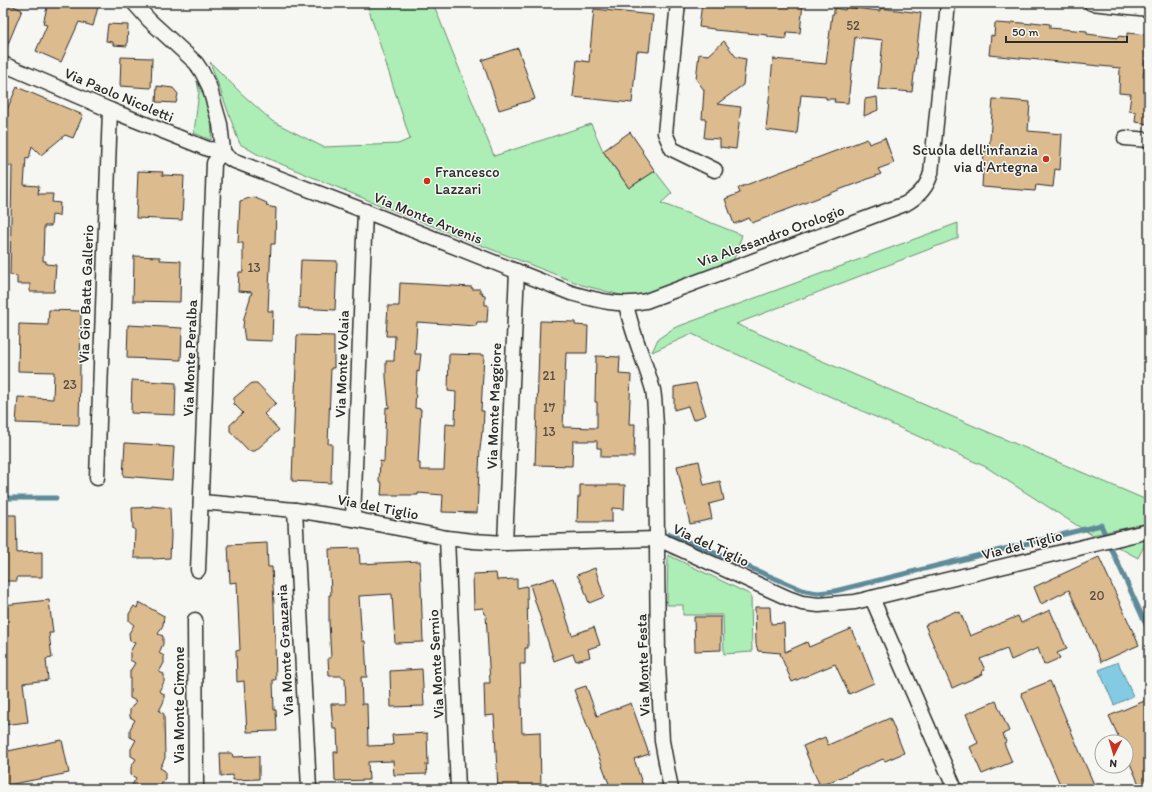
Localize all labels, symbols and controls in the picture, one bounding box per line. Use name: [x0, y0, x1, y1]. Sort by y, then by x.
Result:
house number: 52: [846, 18, 860, 33]
scale bar: [1006, 18, 1127, 44]
text: 50 m: [1012, 25, 1038, 39]
street label: Via Paolo Nicoletti: [62, 64, 176, 126]
place label: Scuola dell'infanzia via d'Artegna: [913, 141, 1039, 176]
marker: Scuola dell'infanzia via d'Artegna: [1041, 154, 1051, 164]
place label: Francesco Lazzari: [435, 163, 500, 198]
marker: Francesco Lazzari: [422, 176, 432, 186]
street label: Via Monte Arvenis: [371, 188, 485, 248]
street label: Via Alessandro Orologio: [695, 201, 847, 271]
street label: Via Gio Batta Gallerio: [75, 224, 97, 364]
house number: 13: [247, 260, 261, 275]
street label: Via Monte Peralba: [179, 299, 201, 417]
street label: Via Monte Volaia: [331, 309, 353, 418]
street label: Via Monte Maggiore: [483, 342, 505, 470]
house number: 21: [543, 368, 555, 383]
house number: 23: [63, 377, 77, 392]
house number: 17: [543, 400, 556, 415]
house number: 13: [542, 424, 556, 439]
street label: Via del Tiglio: [336, 490, 420, 524]
street label: Via del Tiglio: [670, 519, 752, 571]
street label: Via del Tiglio: [980, 526, 1064, 564]
street label: Via Monte Grauzaria: [273, 583, 297, 716]
house number: 20: [1090, 588, 1104, 603]
street label: Via Monte Sernio: [424, 609, 448, 719]
street label: Via Monte Festa: [632, 613, 654, 717]
street label: Via Monte Cimone: [170, 646, 188, 764]
north arrow: [1094, 734, 1134, 774]
text: N: [1109, 757, 1117, 770]

